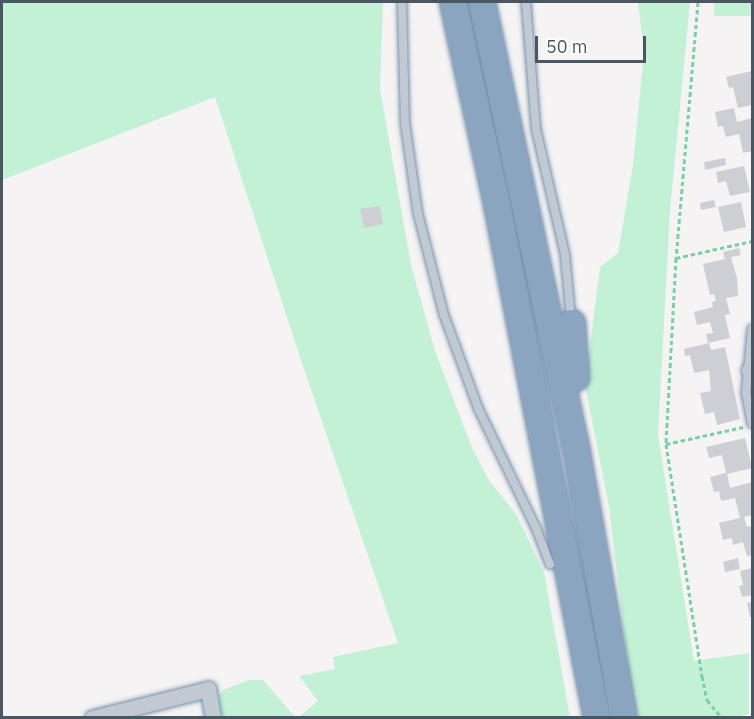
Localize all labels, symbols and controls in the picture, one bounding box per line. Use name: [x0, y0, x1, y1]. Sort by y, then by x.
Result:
scale bar: [538, 24, 649, 62]
text: 50 m: [546, 35, 588, 58]

